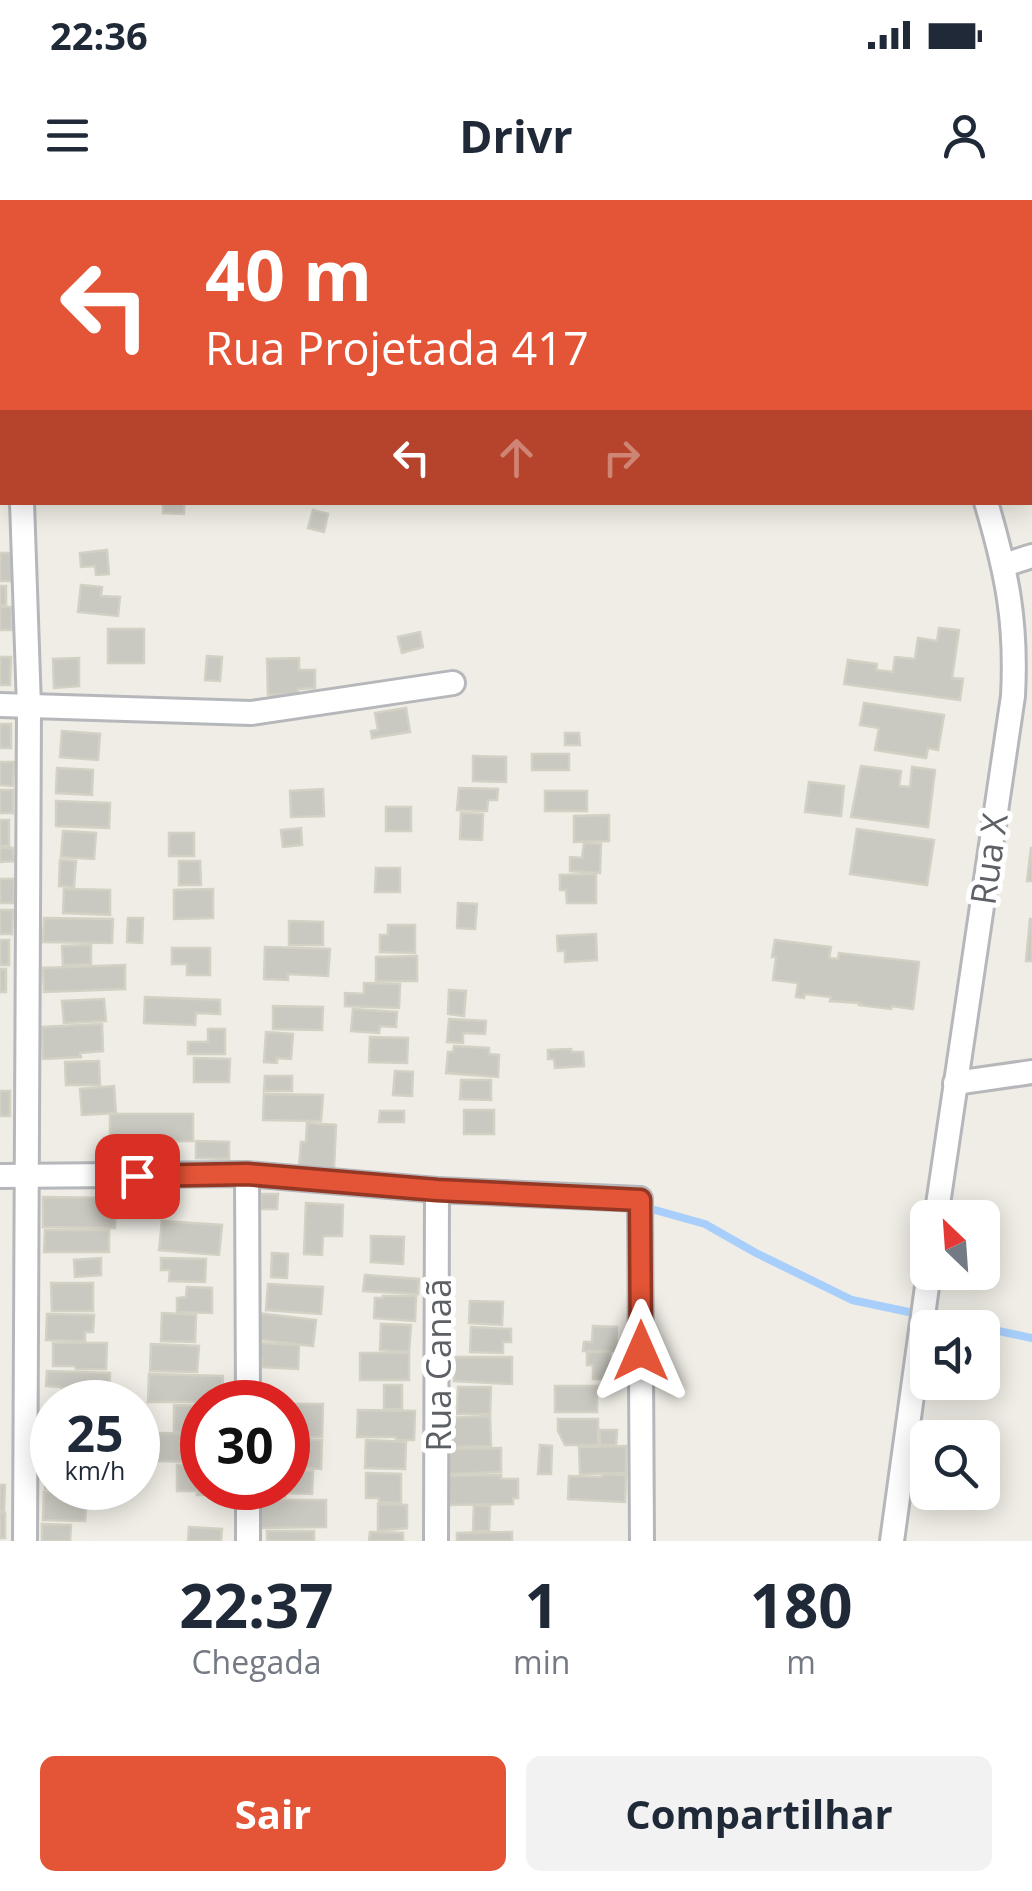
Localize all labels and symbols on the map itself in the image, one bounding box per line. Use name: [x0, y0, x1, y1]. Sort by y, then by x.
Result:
street label: Rua X: [958, 809, 1018, 908]
pin: [95, 1134, 180, 1219]
north arrow: [910, 1200, 1000, 1290]
street label: Rua Canaã: [414, 1278, 461, 1452]
position arrow: [589, 1299, 693, 1403]
speed limit sign: 30: [180, 1380, 310, 1510]

